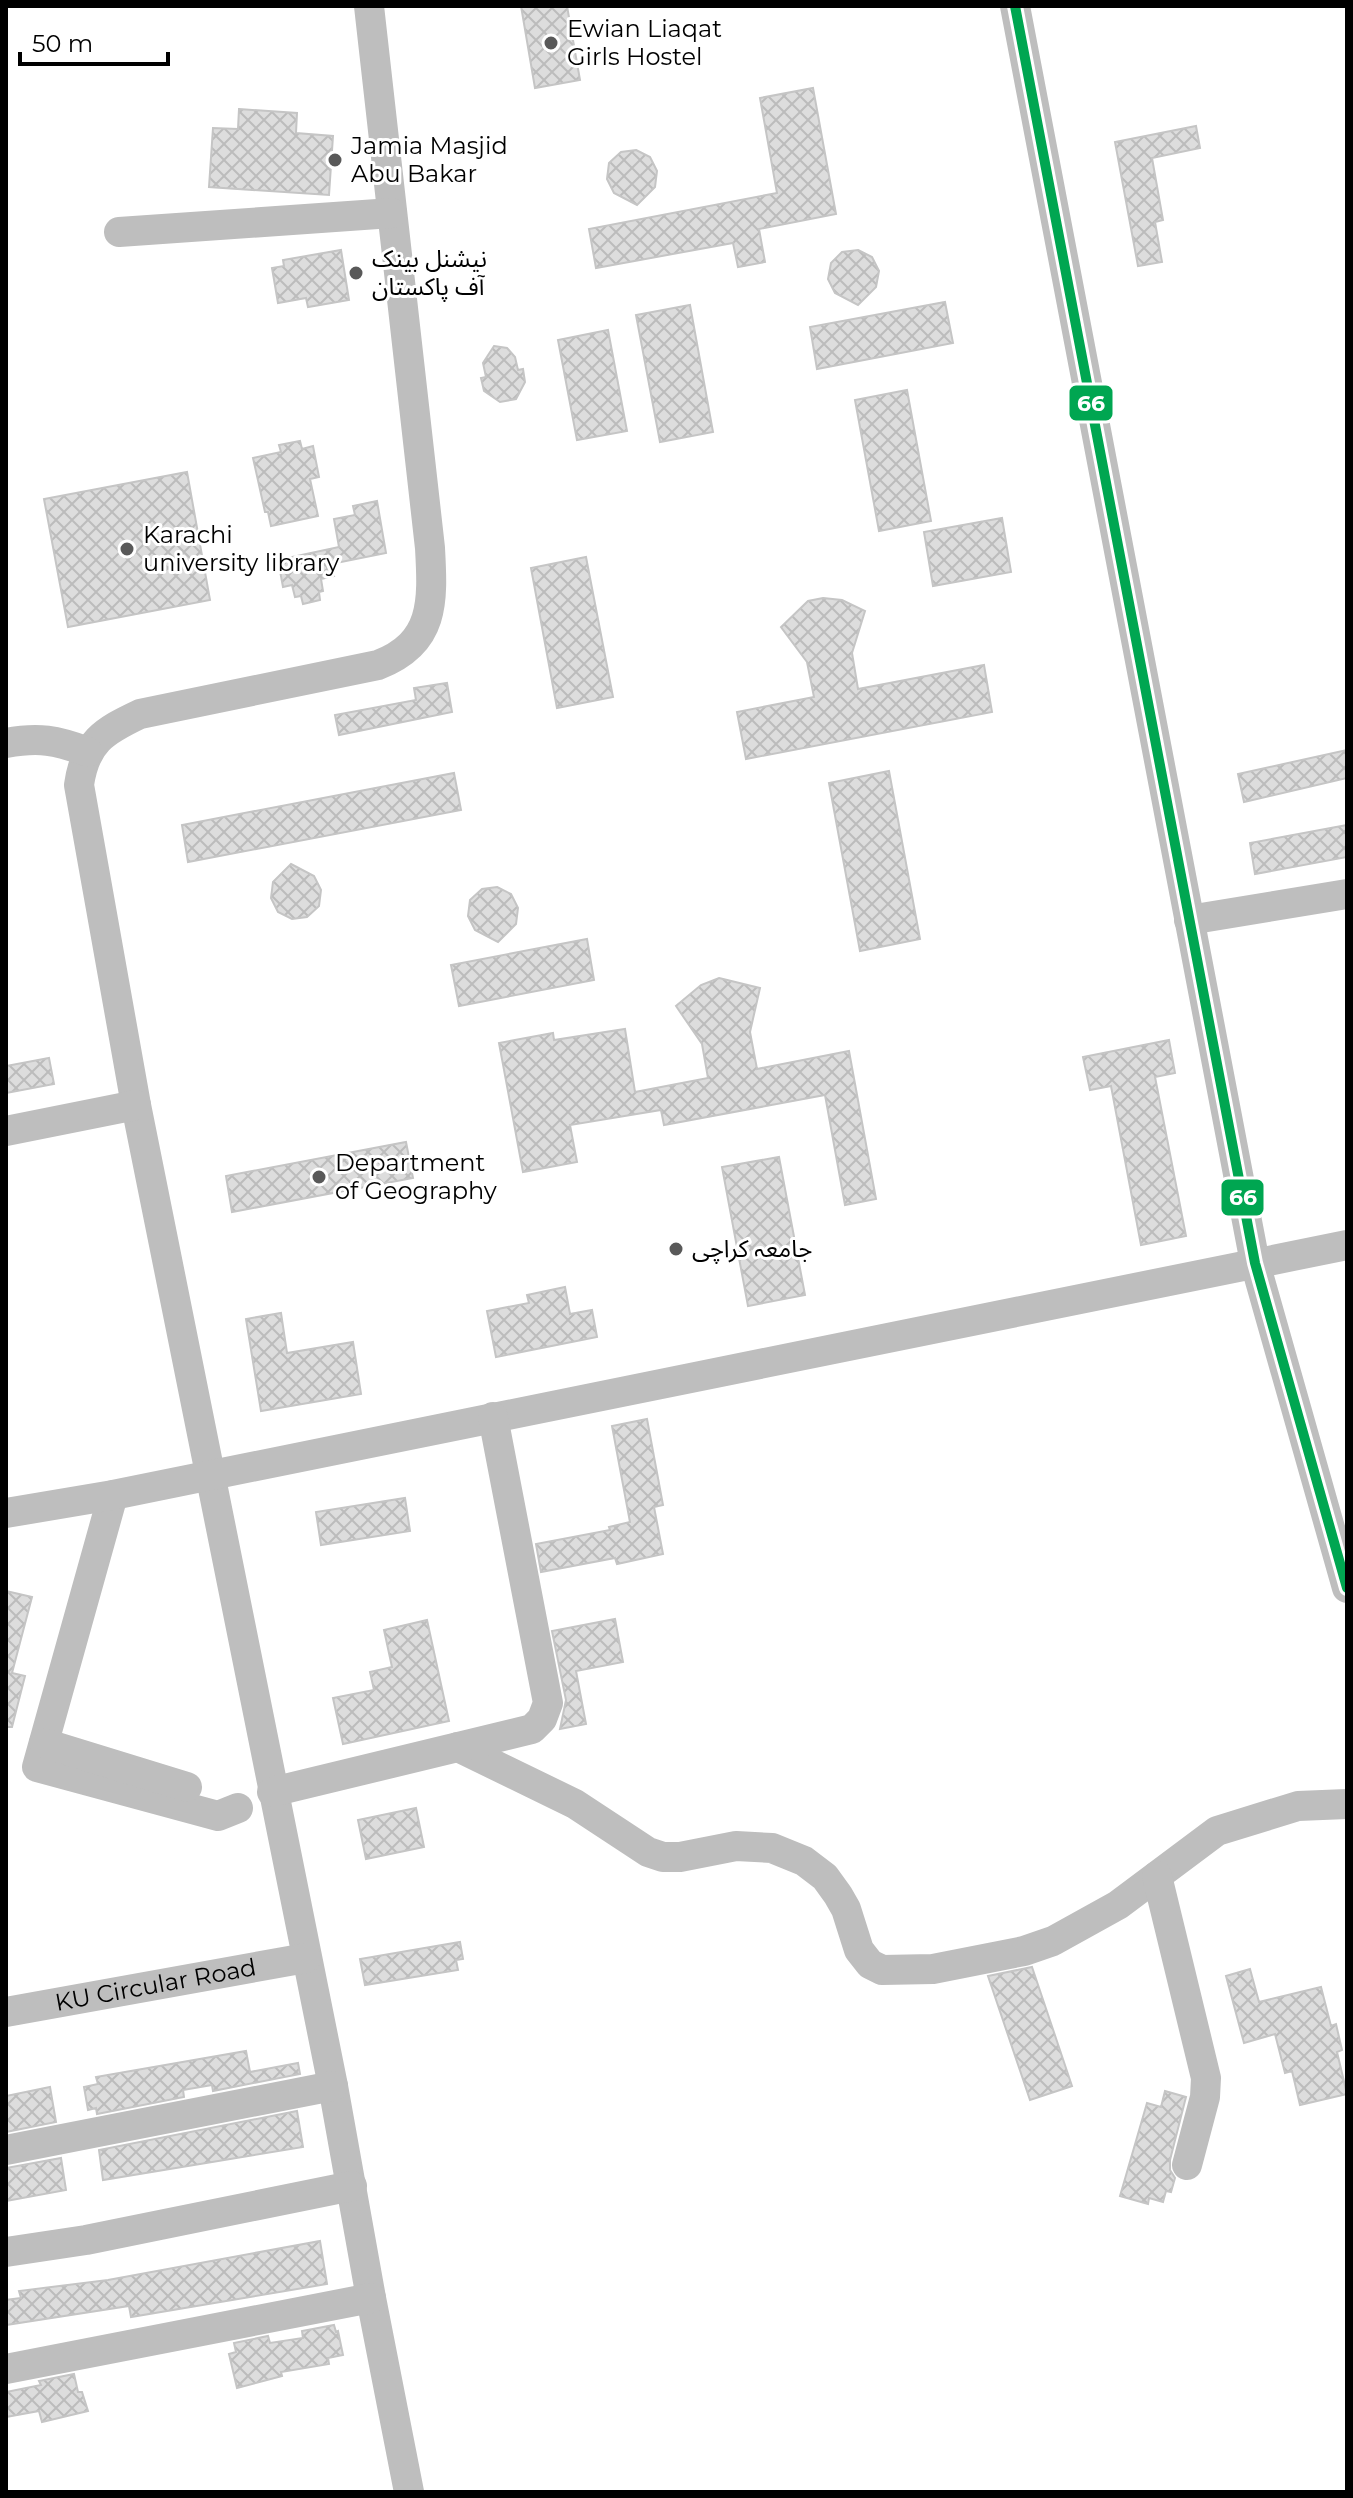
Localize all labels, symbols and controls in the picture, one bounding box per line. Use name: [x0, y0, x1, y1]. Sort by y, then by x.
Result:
place label: Ewian Liaqat Girls Hostel: [567, 14, 722, 71]
scale bar: [20, 16, 168, 66]
text: 50 m: [32, 29, 93, 58]
marker: Ewian Liaqat Girls Hostel: [542, 34, 560, 52]
place label: Jamia Masjid Abu Bakar: [350, 131, 508, 188]
marker: Jamia Masjid Abu Bakar: [326, 151, 344, 169]
place label: نیشنل بینک آف پاکستان: [372, 244, 487, 302]
marker: نیشنل بینک آف پاکستان: [347, 264, 365, 282]
line badge: 66: [1068, 384, 1114, 422]
text: 66: [1077, 390, 1105, 417]
place label: Karachi university library: [143, 520, 339, 577]
marker: Karachi university library: [118, 540, 136, 558]
place label: Department of Geography: [335, 1148, 497, 1205]
marker: Department of Geography: [310, 1168, 328, 1186]
line badge: 66: [1220, 1178, 1265, 1217]
text: 66: [1229, 1184, 1257, 1211]
place label: جامعہ کراچی: [692, 1234, 812, 1264]
marker: جامعہ کراچی: [667, 1240, 685, 1258]
street label: KU Circular Road: [53, 1952, 258, 2017]

